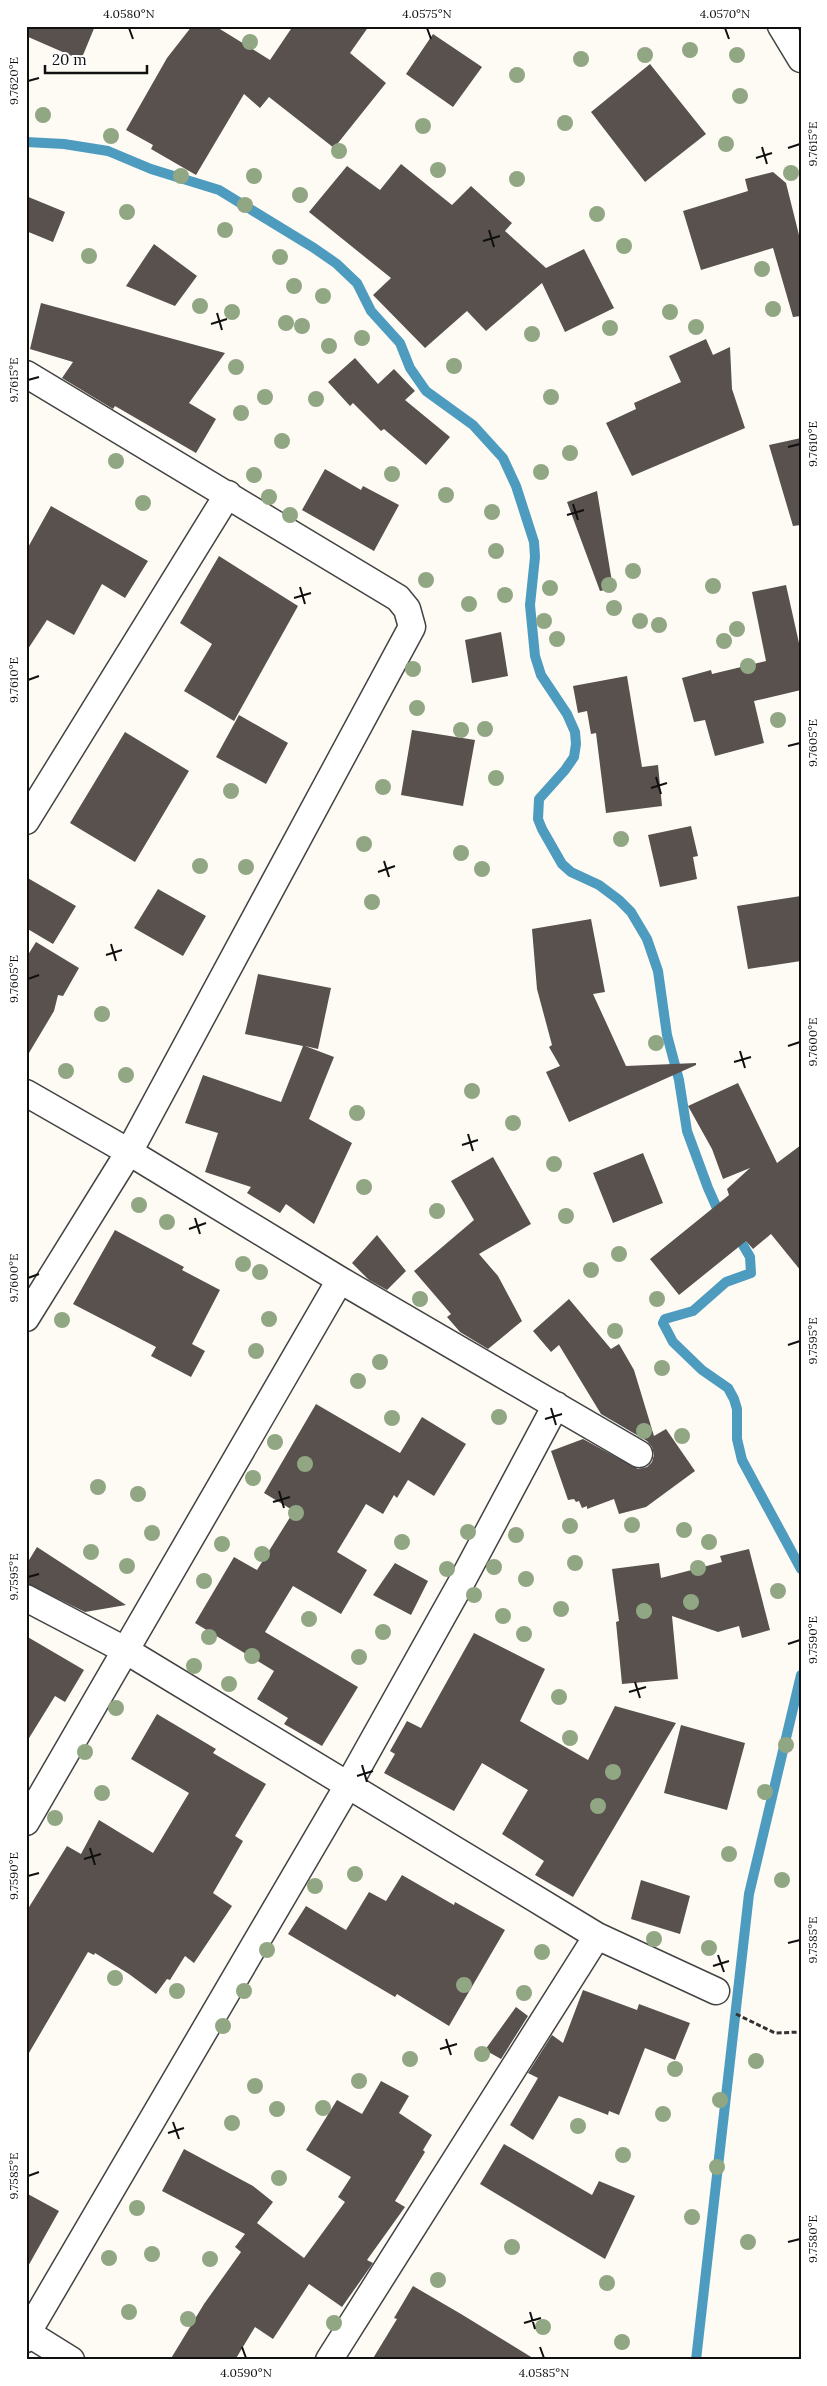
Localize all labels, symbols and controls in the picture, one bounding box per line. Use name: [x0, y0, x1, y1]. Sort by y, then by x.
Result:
text: 4.0580°N: [103, 6, 155, 21]
text: 4.0575°N: [402, 6, 452, 21]
text: 4.0570°N: [700, 6, 750, 21]
scale bar: [45, 42, 148, 74]
text: 20 m: [52, 50, 87, 69]
text: 9.7620°E: [6, 57, 21, 105]
text: 9.7615°E: [805, 121, 820, 167]
text: 9.7615°E: [6, 357, 21, 403]
text: 9.7610°E: [805, 421, 820, 467]
text: 9.7610°E: [6, 657, 21, 703]
text: 9.7605°E: [805, 719, 820, 767]
text: 9.7605°E: [6, 955, 21, 1003]
text: 9.7600°E: [805, 1017, 820, 1067]
text: 9.7600°E: [6, 1253, 21, 1303]
text: 9.7595°E: [805, 1317, 820, 1365]
text: 9.7595°E: [6, 1553, 21, 1601]
text: 9.7590°E: [805, 1616, 820, 1664]
text: 9.7590°E: [6, 1852, 21, 1900]
text: 9.7585°E: [805, 1917, 820, 1964]
text: 9.7585°E: [6, 2153, 21, 2200]
text: 9.7580°E: [805, 2215, 820, 2263]
text: 4.0590°N: [220, 2365, 272, 2380]
text: 4.0585°N: [519, 2365, 569, 2380]

